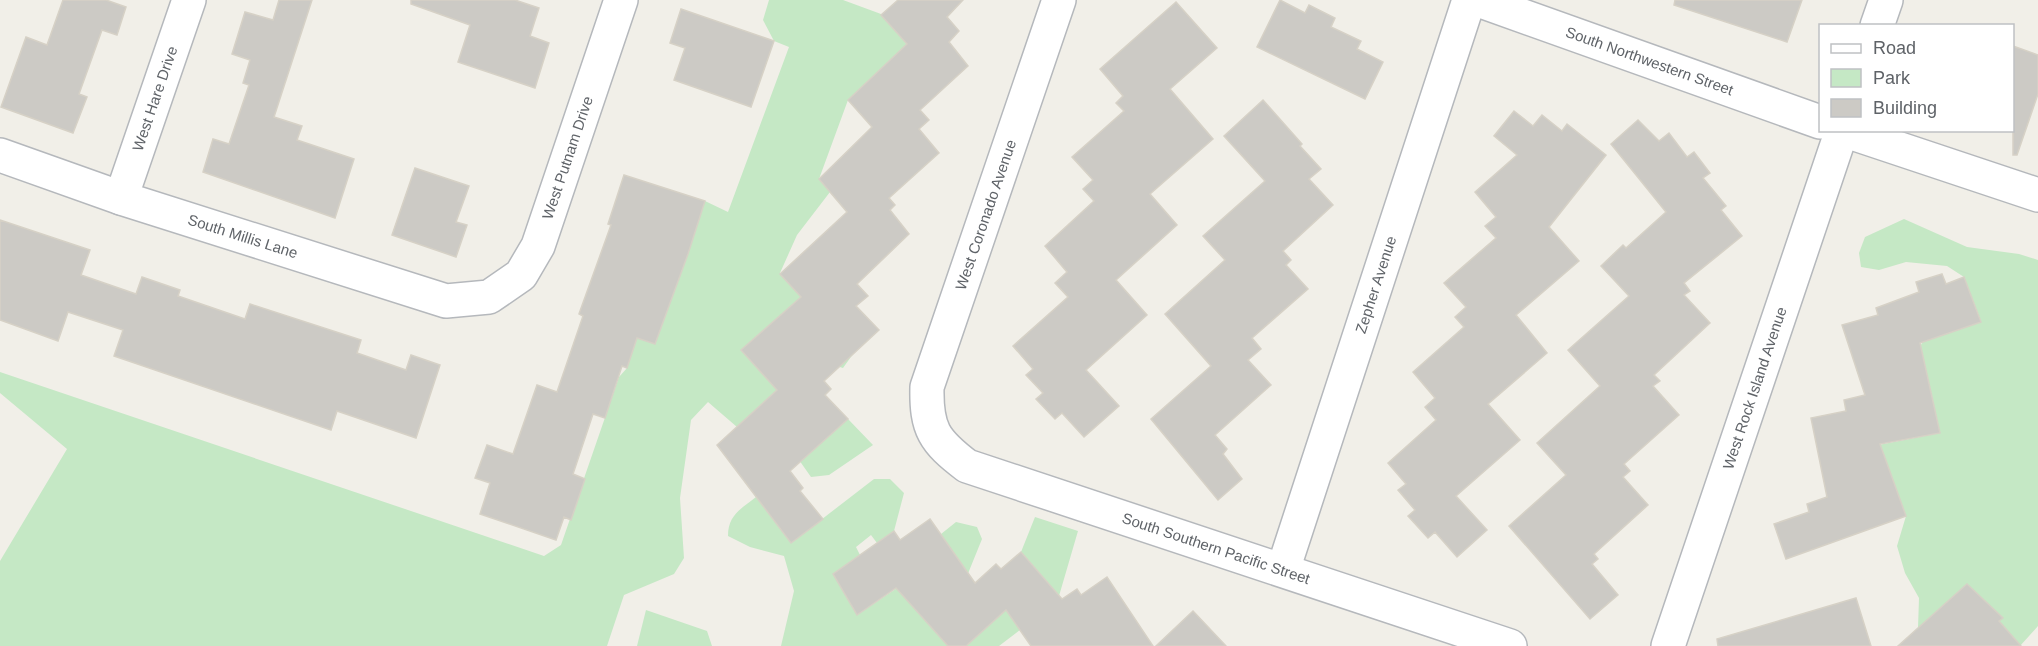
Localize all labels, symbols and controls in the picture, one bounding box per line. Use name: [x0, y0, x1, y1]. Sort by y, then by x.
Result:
street label: South Northwestern Street: [1563, 23, 1737, 99]
legend: [1819, 24, 2014, 132]
text: Road: [1873, 38, 1916, 58]
street label: West Hare Drive: [129, 44, 181, 153]
text: Park: [1873, 68, 1911, 88]
street label: West Putnam Drive: [539, 94, 596, 222]
text: Building: [1873, 98, 1937, 118]
street label: West Coronado Avenue: [952, 137, 1019, 292]
street label: South Millis Lane: [186, 211, 300, 261]
street label: Zepher Avenue: [1352, 234, 1399, 336]
street label: West Rock Island Avenue: [1719, 305, 1790, 472]
street label: South Southern Pacific Street: [1120, 509, 1313, 587]

